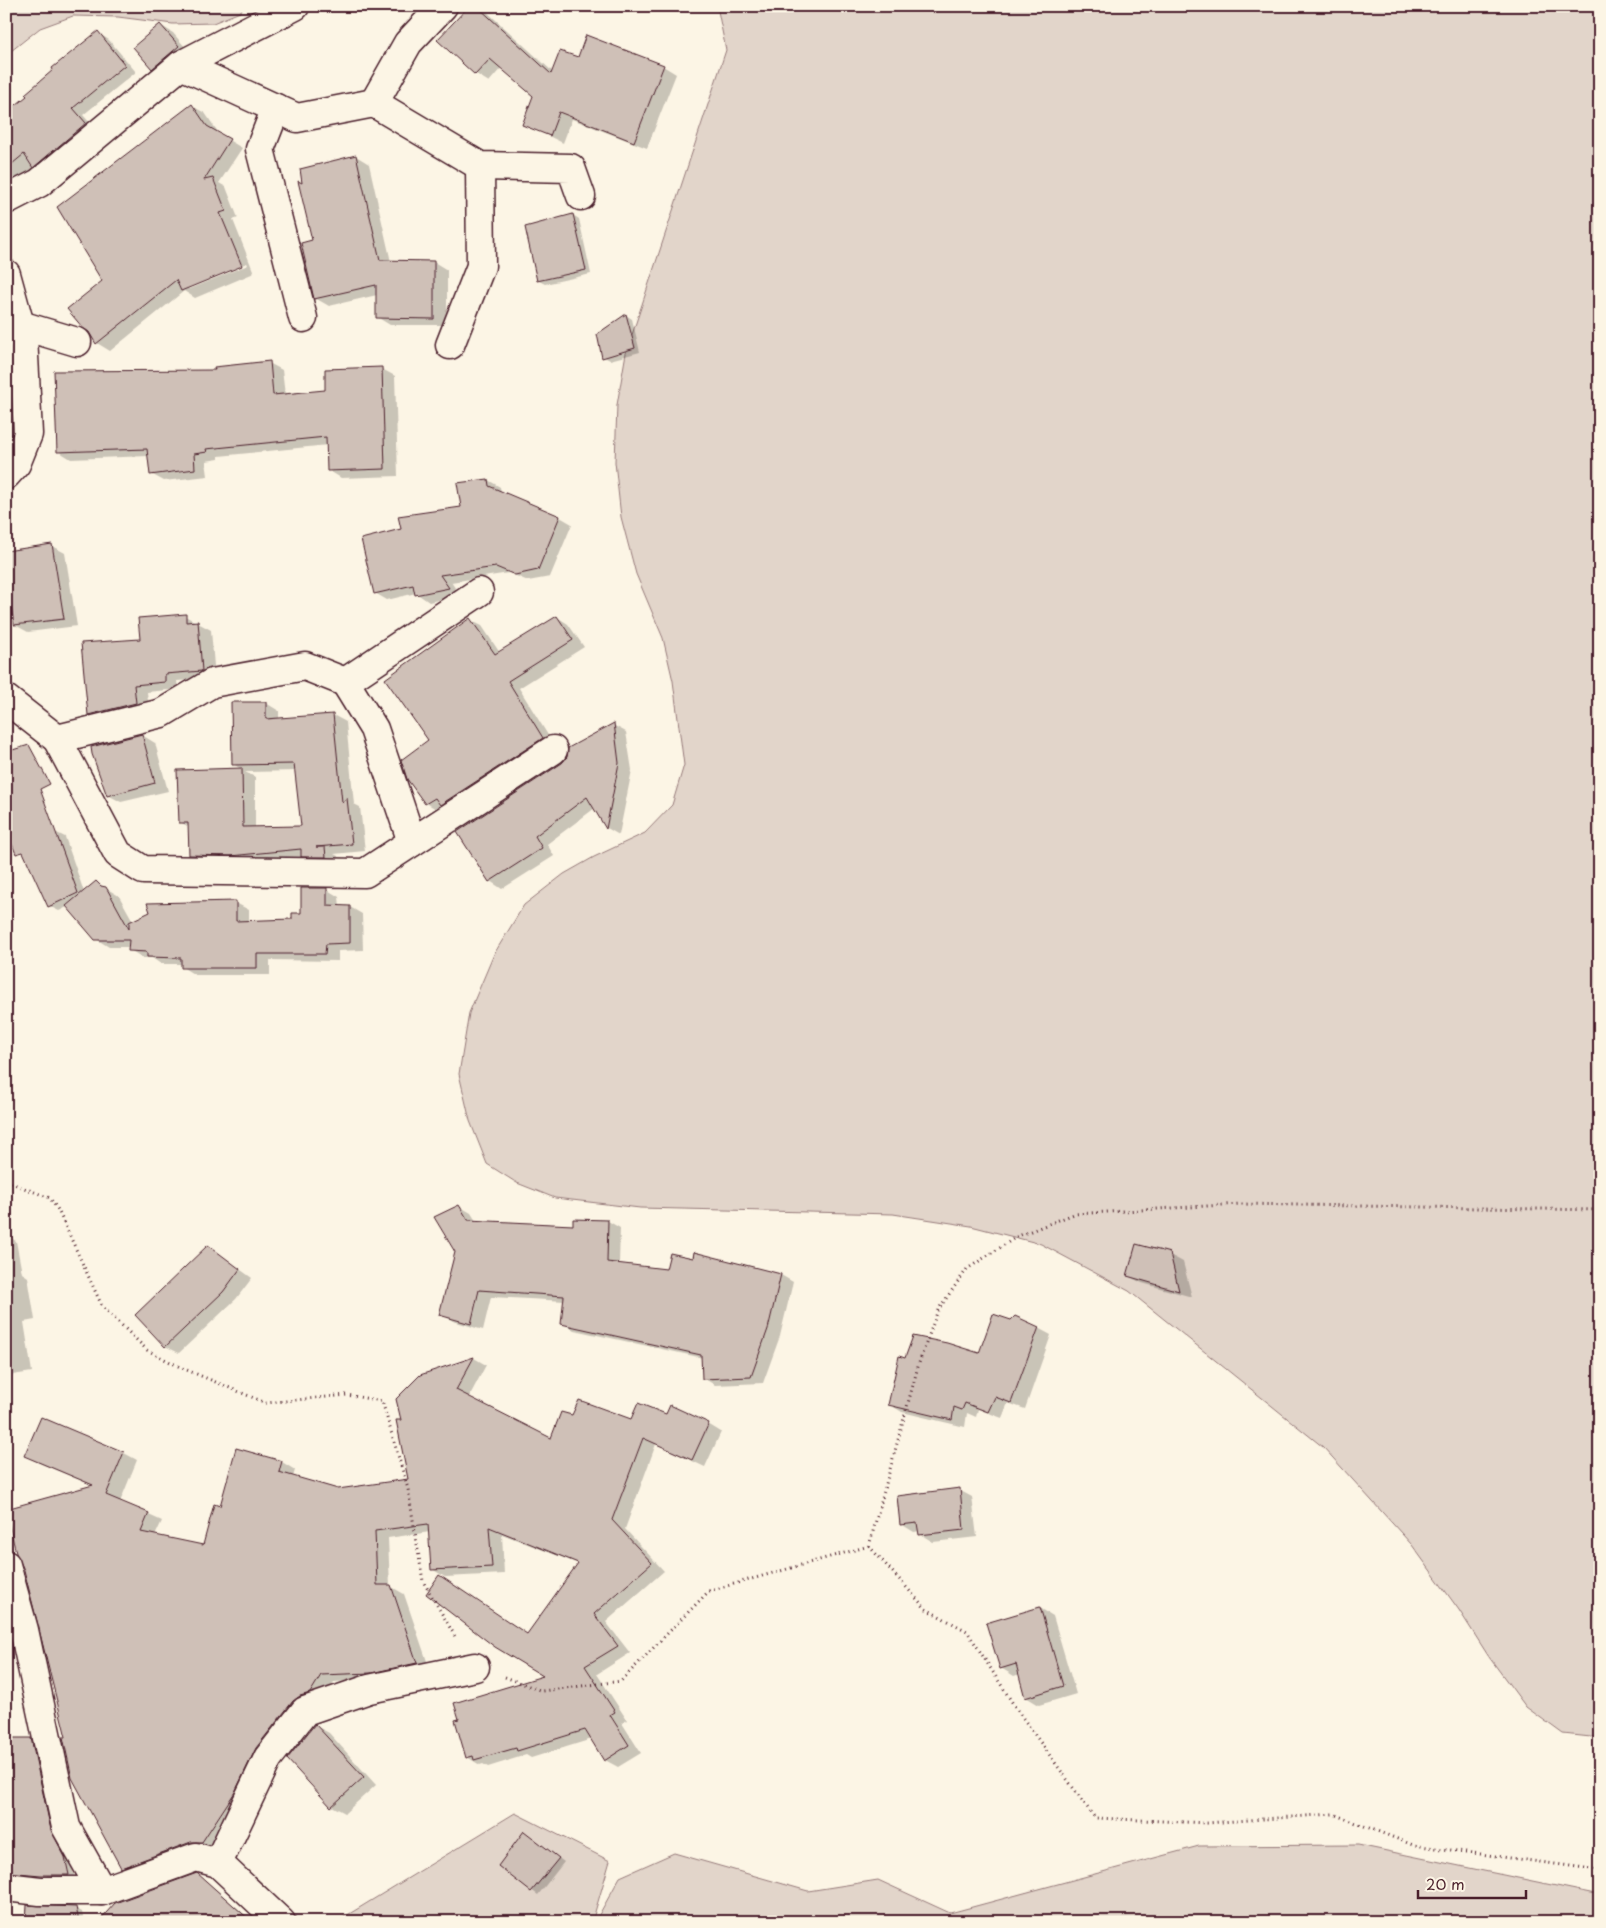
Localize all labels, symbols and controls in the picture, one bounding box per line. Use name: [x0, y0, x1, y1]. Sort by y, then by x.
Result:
scale bar: [1418, 1868, 1526, 1900]
text: 20 m: [1426, 1872, 1465, 1895]

